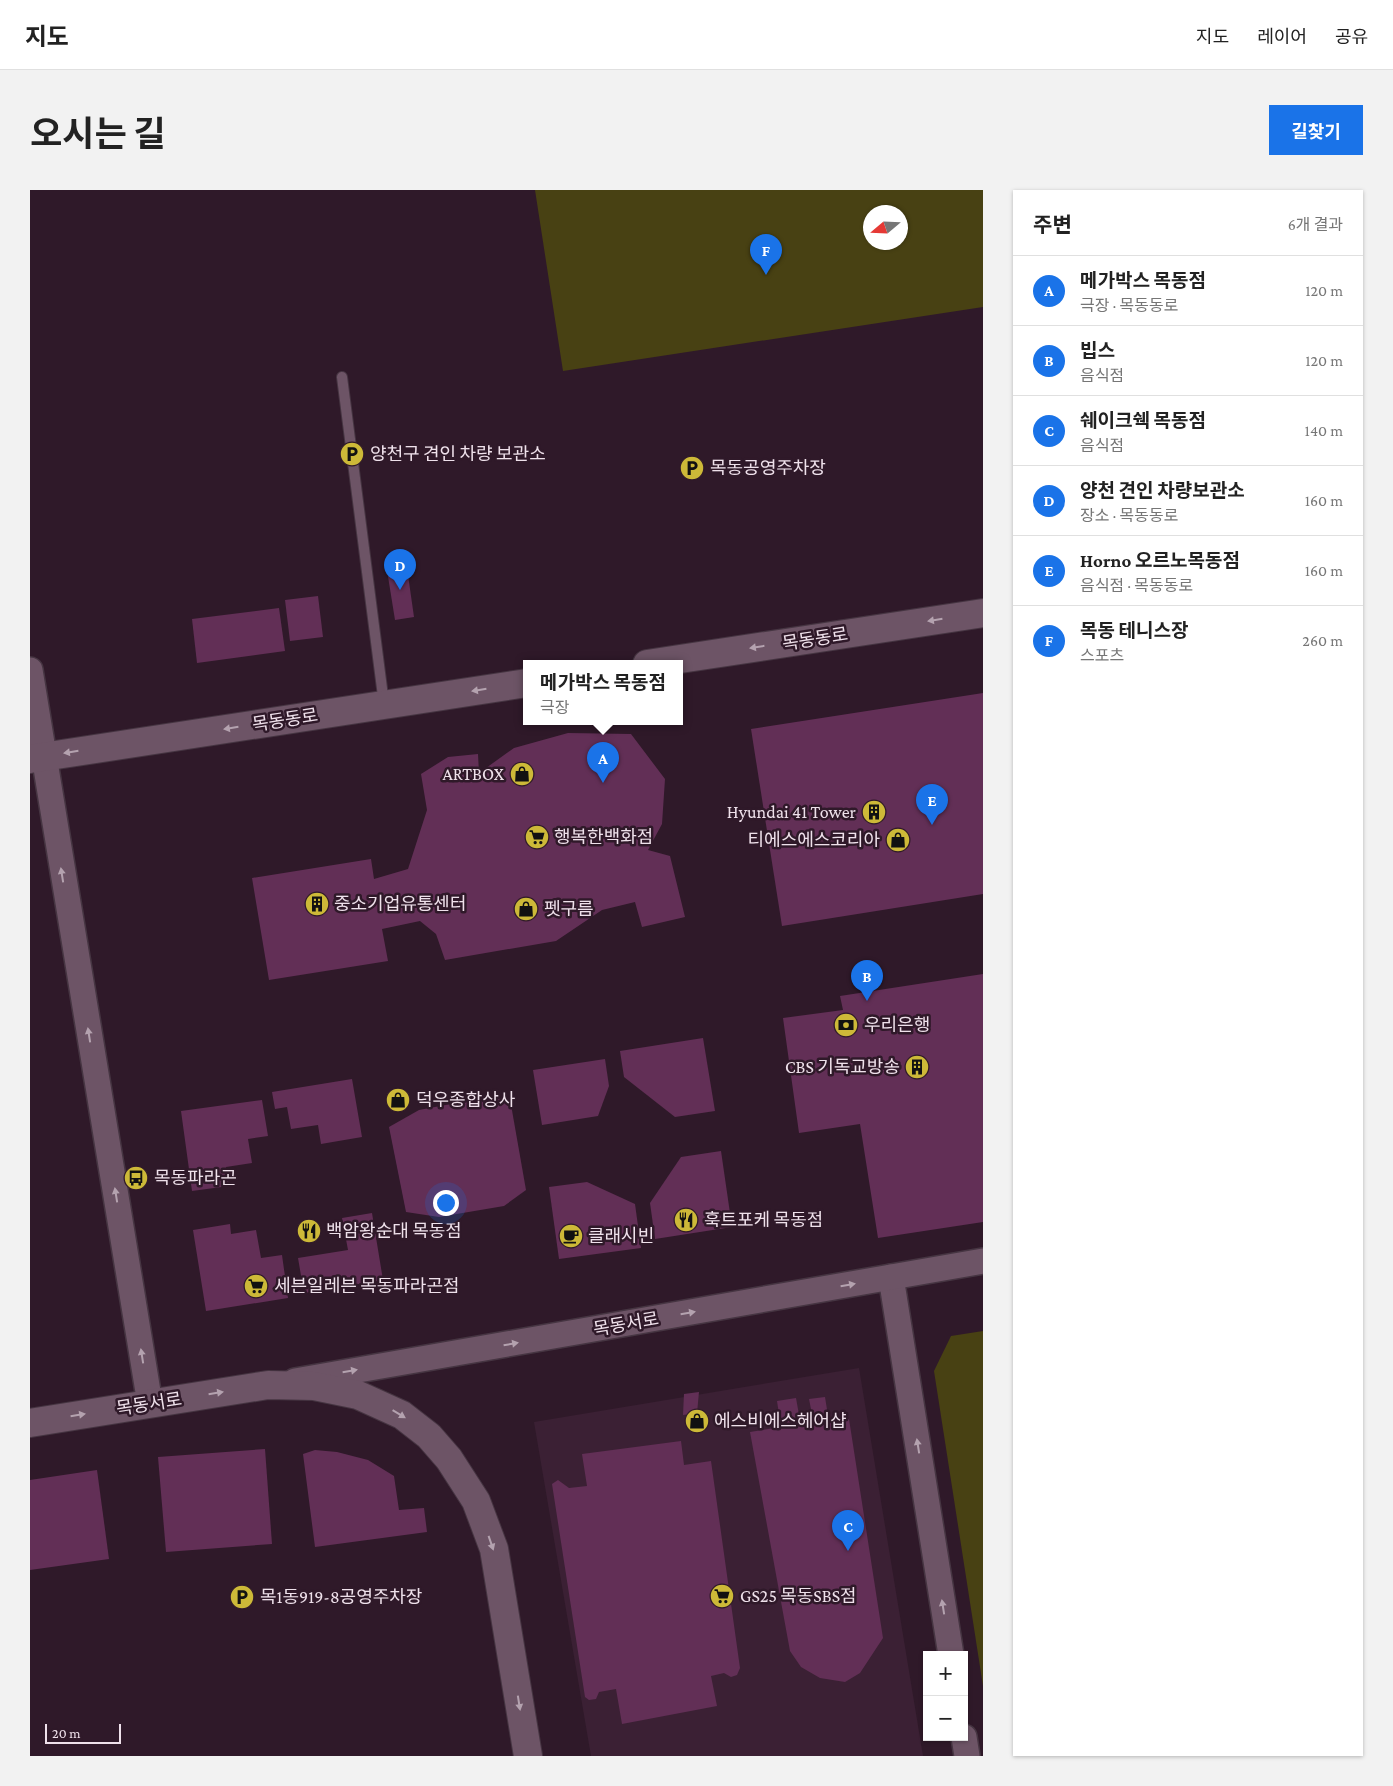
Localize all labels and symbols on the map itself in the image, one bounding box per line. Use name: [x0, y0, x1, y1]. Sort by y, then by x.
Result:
north arrow: [863, 205, 908, 250]
pin: F: [750, 234, 782, 275]
parking icon: 양천구 견인 차량 보관소: [339, 441, 365, 467]
place label: 양천구 견인 차량 보관소: [370, 444, 546, 464]
parking icon: 목동공영주차장: [679, 455, 705, 481]
place label: 목동공영주차장: [710, 458, 826, 478]
pin: D: [384, 549, 416, 590]
one-way arrow: [926, 617, 942, 625]
street label: 목동동로: [781, 624, 849, 654]
one-way arrow: [749, 644, 765, 652]
one-way arrow: [470, 686, 486, 694]
street label: 목동동로: [251, 705, 319, 735]
one-way arrow: [223, 724, 239, 732]
pin: A: [587, 742, 619, 783]
one-way arrow: [62, 749, 78, 757]
shop icon: ARTBOX: [509, 761, 535, 787]
place label: ARTBOX: [443, 764, 505, 784]
pin: E: [916, 784, 948, 825]
building icon: Hyundai 41 Tower: [861, 799, 887, 825]
place label: Hyundai 41 Tower: [727, 802, 857, 822]
supermarket icon: 행복한백화점: [524, 824, 550, 850]
place label: 행복한백화점: [554, 827, 653, 847]
shop icon: 티에스에스코리아: [885, 827, 911, 853]
place label: 티에스에스코리아: [748, 830, 880, 850]
one-way arrow: [58, 866, 66, 882]
building icon: 중소기업유통센터: [304, 891, 330, 917]
place label: 중소기업유통센터: [334, 894, 466, 914]
shop icon: 펫구름: [513, 896, 539, 922]
place label: 펫구름: [544, 899, 594, 919]
pin: B: [851, 960, 883, 1001]
bank icon: 우리은행: [833, 1012, 859, 1038]
place label: 우리은행: [864, 1015, 930, 1035]
one-way arrow: [84, 1027, 92, 1043]
building icon: CBS 기독교방송: [904, 1054, 930, 1080]
place label: CBS 기독교방송: [785, 1057, 900, 1077]
shop icon: 덕우종합상사: [385, 1087, 411, 1113]
place label: 덕우종합상사: [416, 1090, 516, 1110]
bus stop icon: 목동파라곤: [123, 1165, 149, 1191]
place label: 목동파라곤: [154, 1168, 237, 1188]
one-way arrow: [111, 1187, 119, 1203]
your location: [433, 1190, 459, 1216]
restaurant icon: 훅트포케 목동점: [673, 1207, 699, 1233]
place label: 훅트포케 목동점: [704, 1210, 823, 1230]
restaurant icon: 백암왕순대 목동점: [296, 1218, 322, 1244]
place label: 백암왕순대 목동점: [326, 1221, 462, 1241]
cafe icon: 클래시빈: [558, 1223, 584, 1249]
place label: 클래시빈: [588, 1226, 654, 1246]
supermarket icon: 세븐일레븐 목동파라곤점: [243, 1273, 269, 1299]
place label: 세븐일레븐 목동파라곤점: [274, 1276, 460, 1296]
one-way arrow: [840, 1280, 856, 1288]
street label: 목동서로: [592, 1308, 660, 1340]
one-way arrow: [680, 1308, 696, 1316]
one-way arrow: [503, 1339, 519, 1347]
one-way arrow: [138, 1347, 146, 1363]
one-way arrow: [343, 1367, 359, 1375]
street label: 목동서로: [115, 1389, 183, 1419]
one-way arrow: [208, 1389, 224, 1397]
shop icon: 에스비에스헤어샵: [684, 1408, 710, 1434]
one-way arrow: [392, 1410, 405, 1419]
one-way arrow: [70, 1411, 86, 1419]
place label: 에스비에스헤어샵: [714, 1411, 846, 1431]
one-way arrow: [914, 1438, 922, 1454]
pin: C: [832, 1510, 864, 1551]
one-way arrow: [487, 1536, 495, 1551]
supermarket icon: GS25 목동SBS점: [709, 1583, 735, 1609]
parking icon: 목1동919-8공영주차장: [229, 1584, 255, 1610]
place label: GS25 목동SBS점: [740, 1586, 857, 1606]
place label: 목1동919-8공영주차장: [260, 1587, 422, 1607]
one-way arrow: [939, 1598, 947, 1614]
one-way arrow: [516, 1695, 524, 1711]
scale bar: [45, 1721, 121, 1744]

